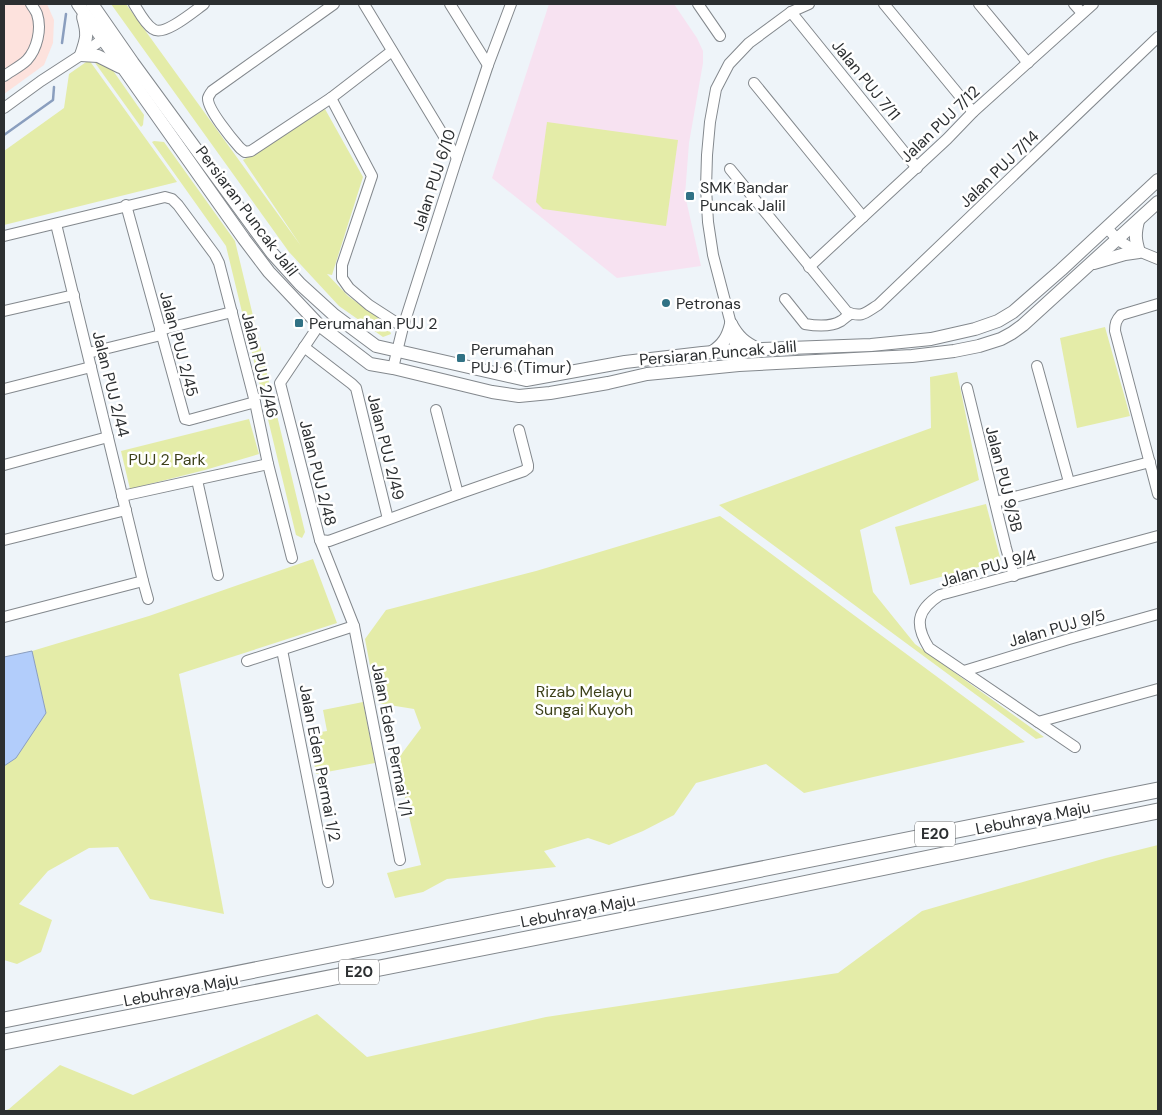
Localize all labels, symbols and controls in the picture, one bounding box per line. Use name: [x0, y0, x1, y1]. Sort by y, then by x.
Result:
street label: Jalan PUJ 7/11: [827, 35, 905, 125]
street label: Jalan PUJ 7/12: [896, 81, 984, 167]
street label: Jalan PUJ 6/10: [408, 126, 460, 234]
street label: Jalan PUJ 7/14: [955, 126, 1043, 212]
street label: Persiaran Puncak Jalil: [191, 142, 303, 280]
place label: SMK Bandar Puncak Jalil: [700, 177, 789, 216]
marker: SMK Bandar Puncak Jalil: [684, 190, 696, 202]
street label: Jalan PUJ 2/45: [155, 289, 203, 399]
place label: Petronas: [676, 293, 741, 314]
marker: Petronas: [660, 297, 672, 309]
street label: Jalan PUJ 2/46: [237, 310, 283, 420]
place label: Perumahan PUJ 2: [309, 313, 438, 334]
marker: Perumahan PUJ 2: [293, 317, 305, 329]
street label: Jalan PUJ 2/44: [88, 329, 134, 439]
street label: Persiaran Puncak Jalil: [638, 336, 798, 370]
place label: Perumahan PUJ 6 (Timur): [471, 339, 571, 378]
marker: Perumahan PUJ 6 (Timur): [455, 352, 467, 364]
street label: Jalan PUJ 2/49: [363, 392, 409, 502]
street label: Jalan PUJ 2/48: [295, 418, 341, 528]
street label: Jalan PUJ 9/3B: [981, 424, 1027, 534]
park label: PUJ 2 Park: [128, 449, 206, 470]
street label: Jalan PUJ 9/4: [938, 544, 1039, 592]
street label: Jalan PUJ 9/5: [1006, 604, 1108, 652]
street label: Jalan Eden Permai 1/1: [367, 662, 417, 818]
park label: Rizab Melayu Sungai Kuyoh: [535, 681, 633, 720]
street label: Jalan Eden Permai 1/2: [294, 683, 346, 843]
street label: Lebuhraya Maju: [974, 797, 1092, 839]
road number: E20: [915, 822, 955, 846]
street label: Lebuhraya Maju: [519, 890, 637, 932]
road number: E20: [339, 960, 379, 984]
street label: Lebuhraya Maju: [122, 969, 240, 1011]

